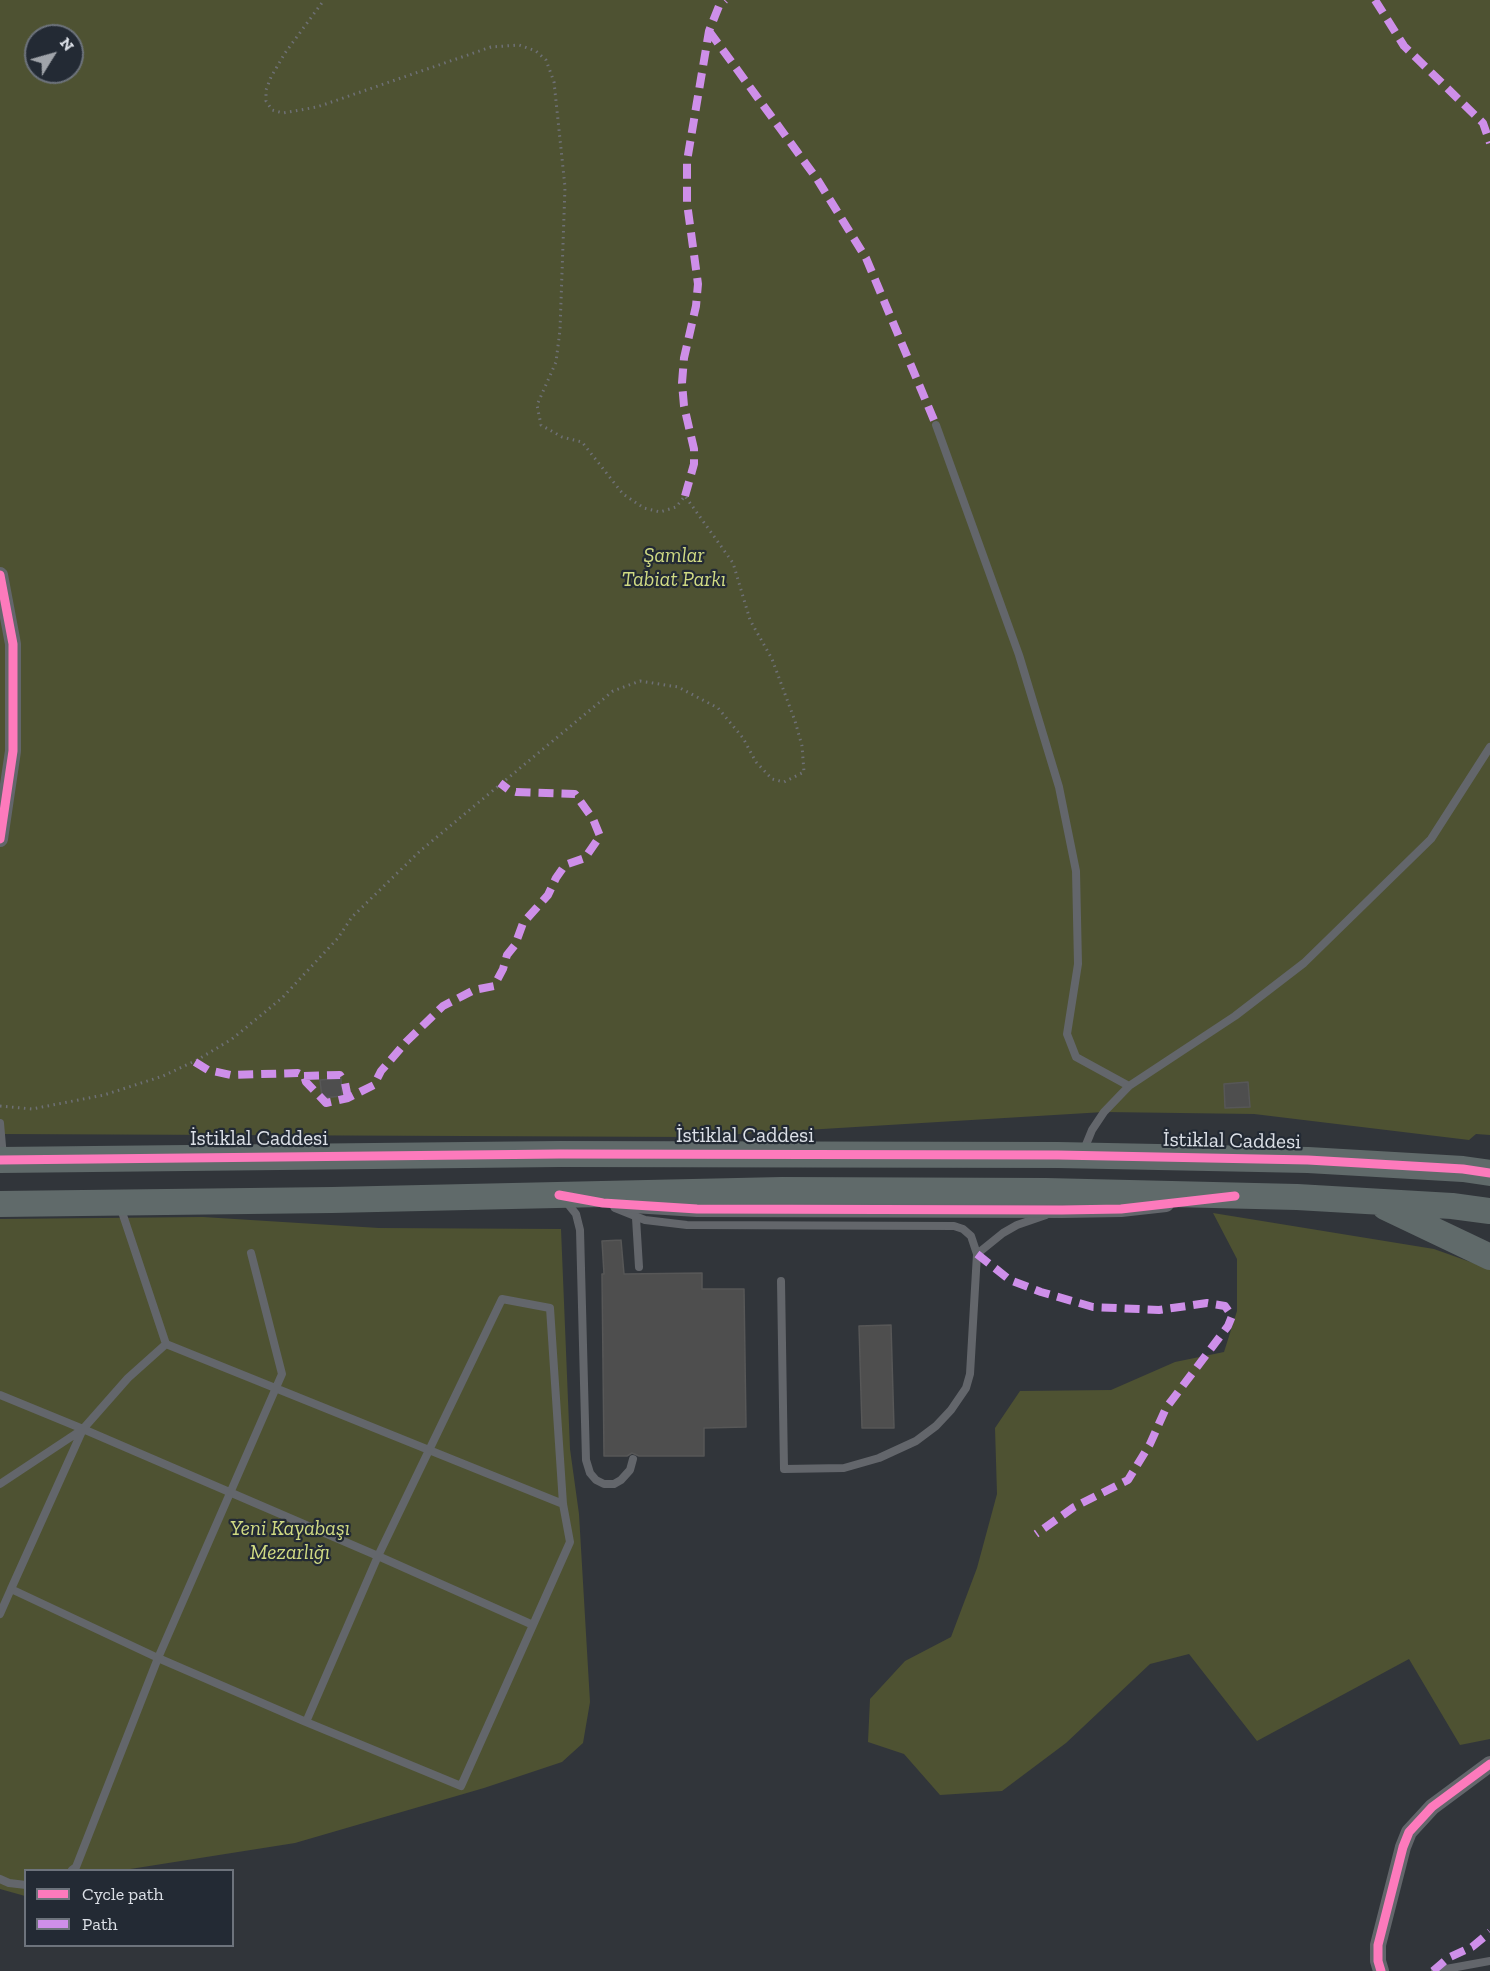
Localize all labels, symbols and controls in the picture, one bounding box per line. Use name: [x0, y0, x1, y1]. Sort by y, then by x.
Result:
north arrow: [24, 24, 84, 84]
text: N: [56, 33, 78, 55]
park label: Şamlar Tabiat Parkı: [622, 543, 726, 593]
street label: İstiklal Caddesi: [676, 1123, 814, 1149]
street label: İstiklal Caddesi: [190, 1126, 328, 1152]
street label: İstiklal Caddesi: [1163, 1127, 1301, 1155]
park label: Yeni Kayabaşı Mezarlığı: [230, 1516, 350, 1566]
legend: [24, 1869, 234, 1947]
text: Cycle path: [82, 1883, 164, 1905]
text: Path: [82, 1913, 118, 1935]

